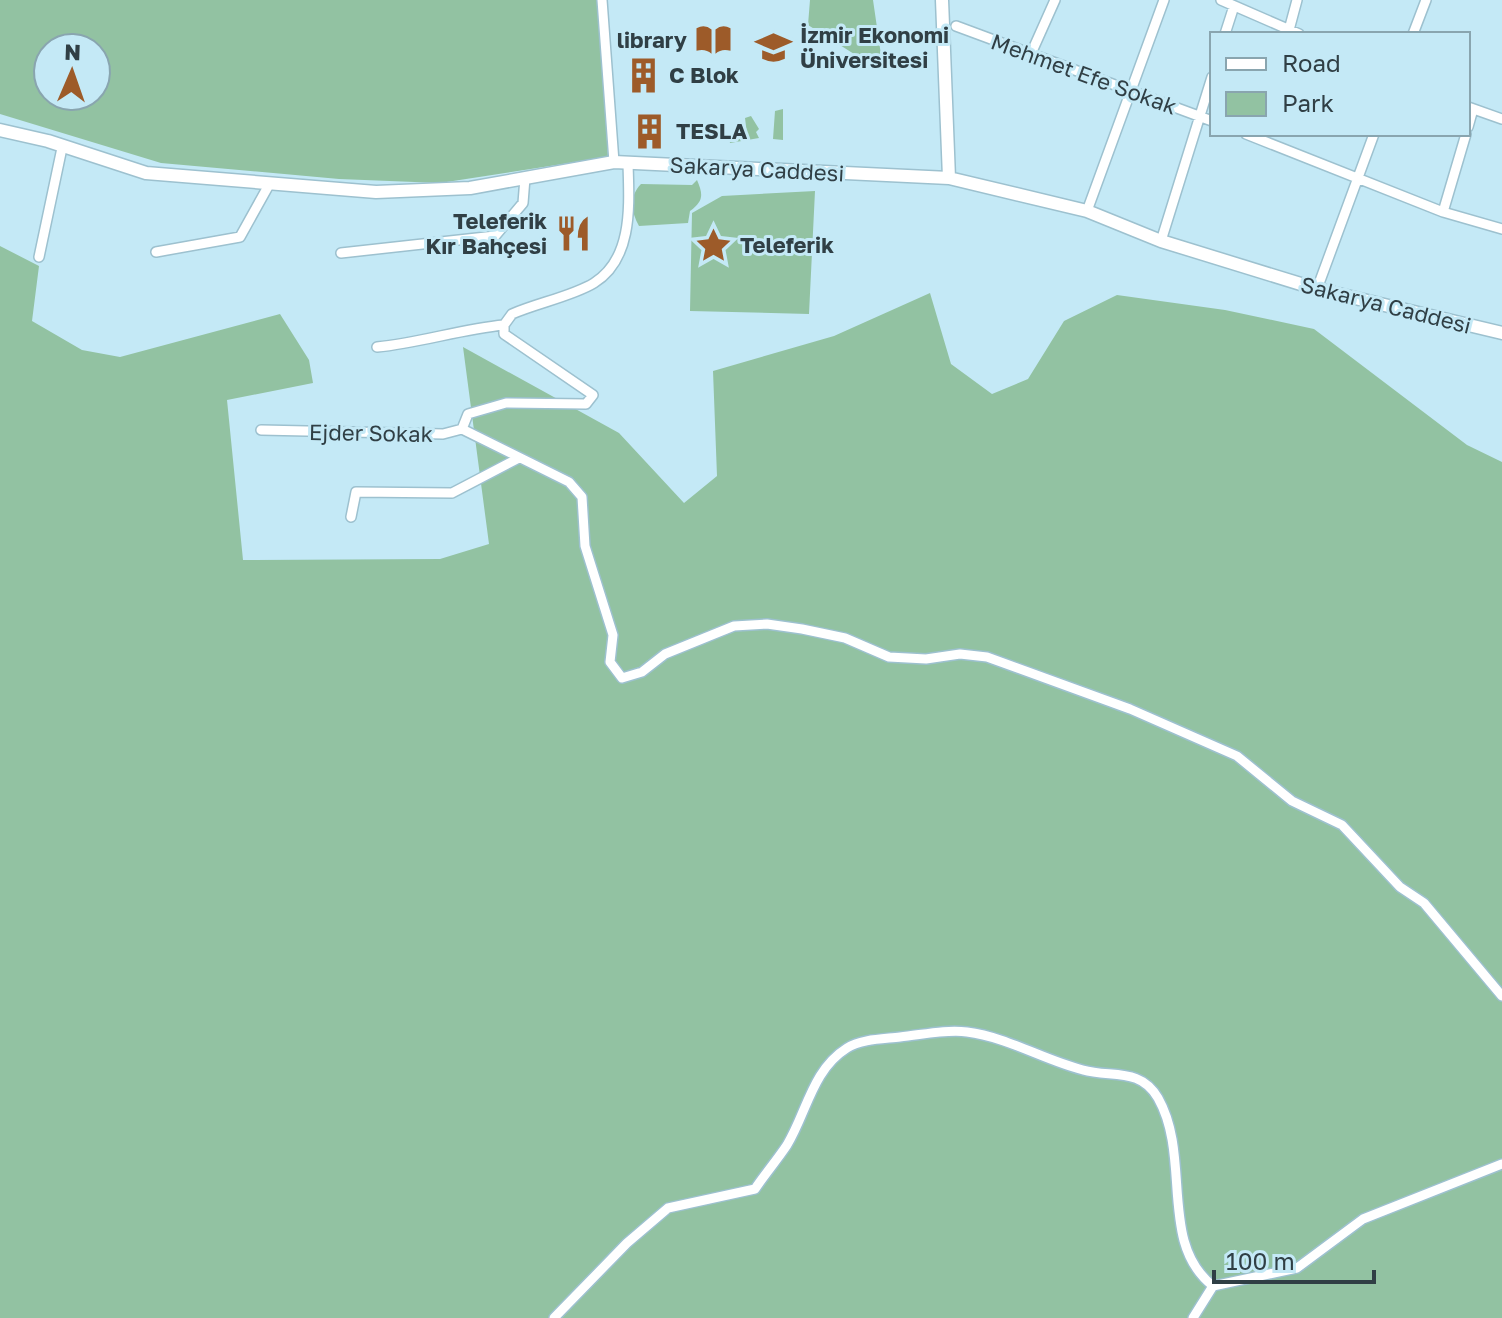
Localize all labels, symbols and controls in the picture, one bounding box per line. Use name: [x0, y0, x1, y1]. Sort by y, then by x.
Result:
library icon: library: [694, 21, 732, 59]
place label: İzmir Ekonomi Üniversitesi: [800, 21, 949, 73]
place label: library: [617, 26, 687, 53]
street label: Mehmet Efe Sokak: [988, 27, 1181, 120]
school or university icon: İzmir Ekonomi Üniversitesi: [755, 29, 793, 67]
north arrow: [32, 32, 112, 112]
legend: [1210, 32, 1470, 136]
text: N: [64, 38, 82, 65]
text: Road: [1282, 48, 1341, 77]
building icon: C Blok: [624, 56, 662, 94]
place label: C Blok: [669, 61, 739, 88]
text: Park: [1282, 88, 1334, 117]
building icon: TESLA: [631, 112, 669, 150]
place label: TESLA: [676, 117, 748, 144]
street label: Sakarya Caddesi: [669, 150, 845, 187]
place label: Teleferik Kır Bahçesi: [425, 207, 547, 259]
restaurant icon: Teleferik Kır Bahçesi: [554, 215, 592, 253]
place icon: Teleferik: [695, 226, 733, 264]
place label: Teleferik: [740, 231, 834, 258]
street label: Sakarya Caddesi: [1298, 270, 1474, 339]
street label: Ejder Sokak: [309, 418, 433, 447]
scale bar: [1214, 1234, 1374, 1284]
text: 100 m: [1226, 1246, 1295, 1275]

